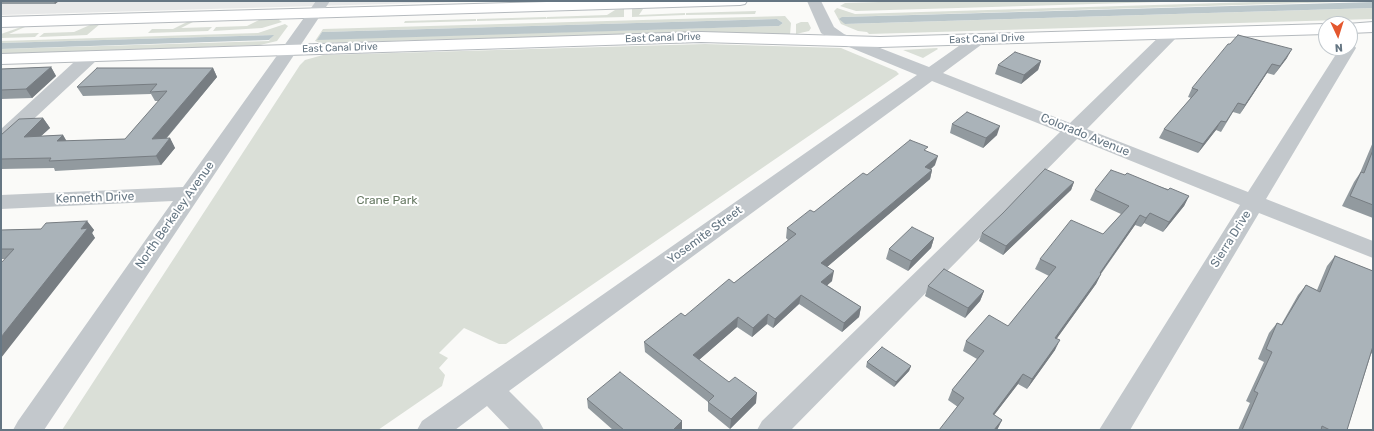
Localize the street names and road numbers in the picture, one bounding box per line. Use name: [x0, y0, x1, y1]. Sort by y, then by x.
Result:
street label: East Canal Drive: [625, 31, 701, 45]
street label: East Canal Drive: [949, 32, 1025, 46]
street label: East Canal Drive: [302, 41, 378, 55]
street label: Colorado Avenue: [1038, 111, 1132, 159]
street label: North Berkeley Avenue: [132, 159, 218, 271]
street label: Kenneth Drive: [55, 189, 135, 207]
street label: Yosemite Street: [665, 203, 745, 267]
street label: Sierra Drive: [1208, 208, 1254, 270]

